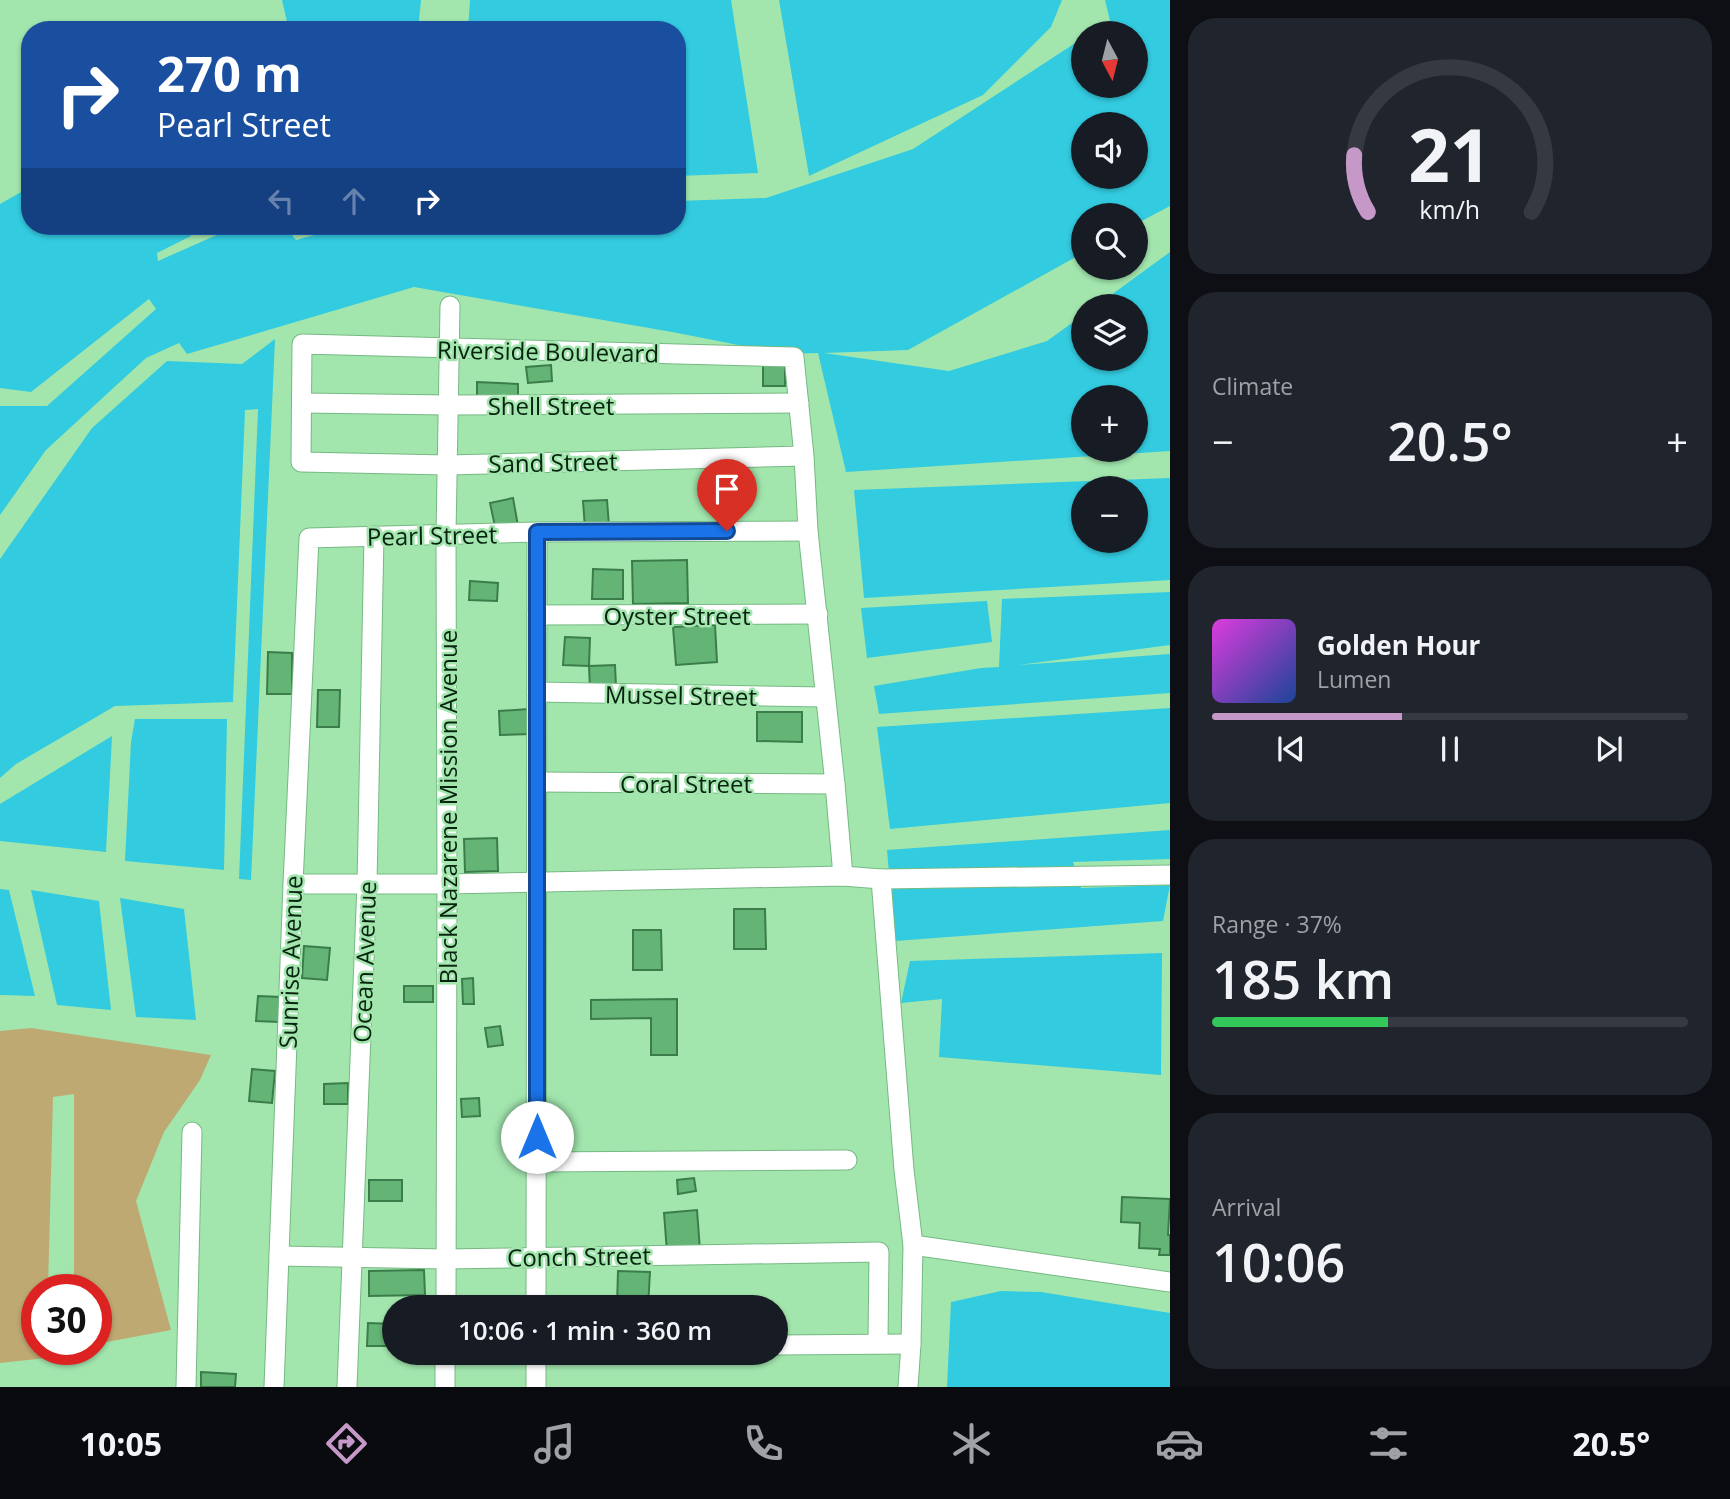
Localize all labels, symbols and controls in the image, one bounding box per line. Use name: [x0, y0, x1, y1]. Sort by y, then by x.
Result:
north arrow: [1071, 21, 1148, 98]
map controls: [1071, 21, 1148, 553]
text: 270 m: [157, 40, 302, 106]
icon: right: [42, 49, 133, 140]
text: Pearl Street: [157, 103, 331, 146]
text: 21: [1408, 104, 1492, 203]
button: sound: [1071, 112, 1148, 189]
icon: left: [262, 182, 300, 220]
icon: ahead: [335, 182, 373, 220]
icon: right: [408, 182, 446, 220]
text: km/h: [1420, 192, 1480, 226]
button: search: [1071, 203, 1148, 280]
button: layers: [1071, 294, 1148, 371]
street label: Riverside Boulevard: [437, 333, 659, 369]
text: Climate: [1212, 370, 1293, 402]
button: +: [1071, 385, 1148, 462]
street label: Shell Street: [488, 389, 614, 422]
text: 20.5°: [1387, 405, 1513, 476]
text: −: [1212, 415, 1234, 467]
text: +: [1666, 415, 1688, 467]
street label: Sand Street: [488, 444, 618, 480]
pin: [697, 459, 757, 531]
icon: arrive: [708, 470, 746, 508]
button: −: [1071, 476, 1148, 553]
street label: Pearl Street: [367, 517, 497, 553]
street label: Oyster Street: [603, 599, 751, 632]
text: Golden Hour: [1317, 627, 1480, 663]
street label: Black Nazarene Mission Avenue: [431, 630, 464, 984]
text: Lumen: [1317, 663, 1391, 695]
street label: Mussel Street: [605, 677, 757, 713]
icon: previous: [1272, 730, 1310, 768]
icon: pause: [1431, 730, 1469, 768]
icon: next: [1590, 730, 1628, 768]
street label: Coral Street: [620, 767, 752, 800]
street label: Sunrise Avenue: [270, 875, 310, 1049]
street label: Ocean Avenue: [345, 881, 383, 1043]
text: Range · 37%: [1212, 908, 1342, 940]
text: 185 km: [1212, 943, 1394, 1014]
position arrow: [500, 1100, 574, 1174]
text: Arrival: [1212, 1191, 1281, 1223]
text: 10:06: [1212, 1226, 1345, 1297]
street label: Conch Street: [507, 1238, 651, 1274]
speed limit sign: 30: [21, 1274, 112, 1365]
text: 10:06 · 1 min · 360 m: [458, 1312, 712, 1348]
icon: directions: [322, 1419, 371, 1468]
icon: music: [530, 1419, 579, 1468]
icon: phone: [739, 1419, 788, 1468]
icon: climate: [947, 1419, 996, 1468]
icon: car: [1155, 1419, 1204, 1468]
icon: filters: [1364, 1419, 1413, 1468]
text: 10:05: [80, 1422, 162, 1465]
text: 20.5°: [1572, 1422, 1650, 1465]

